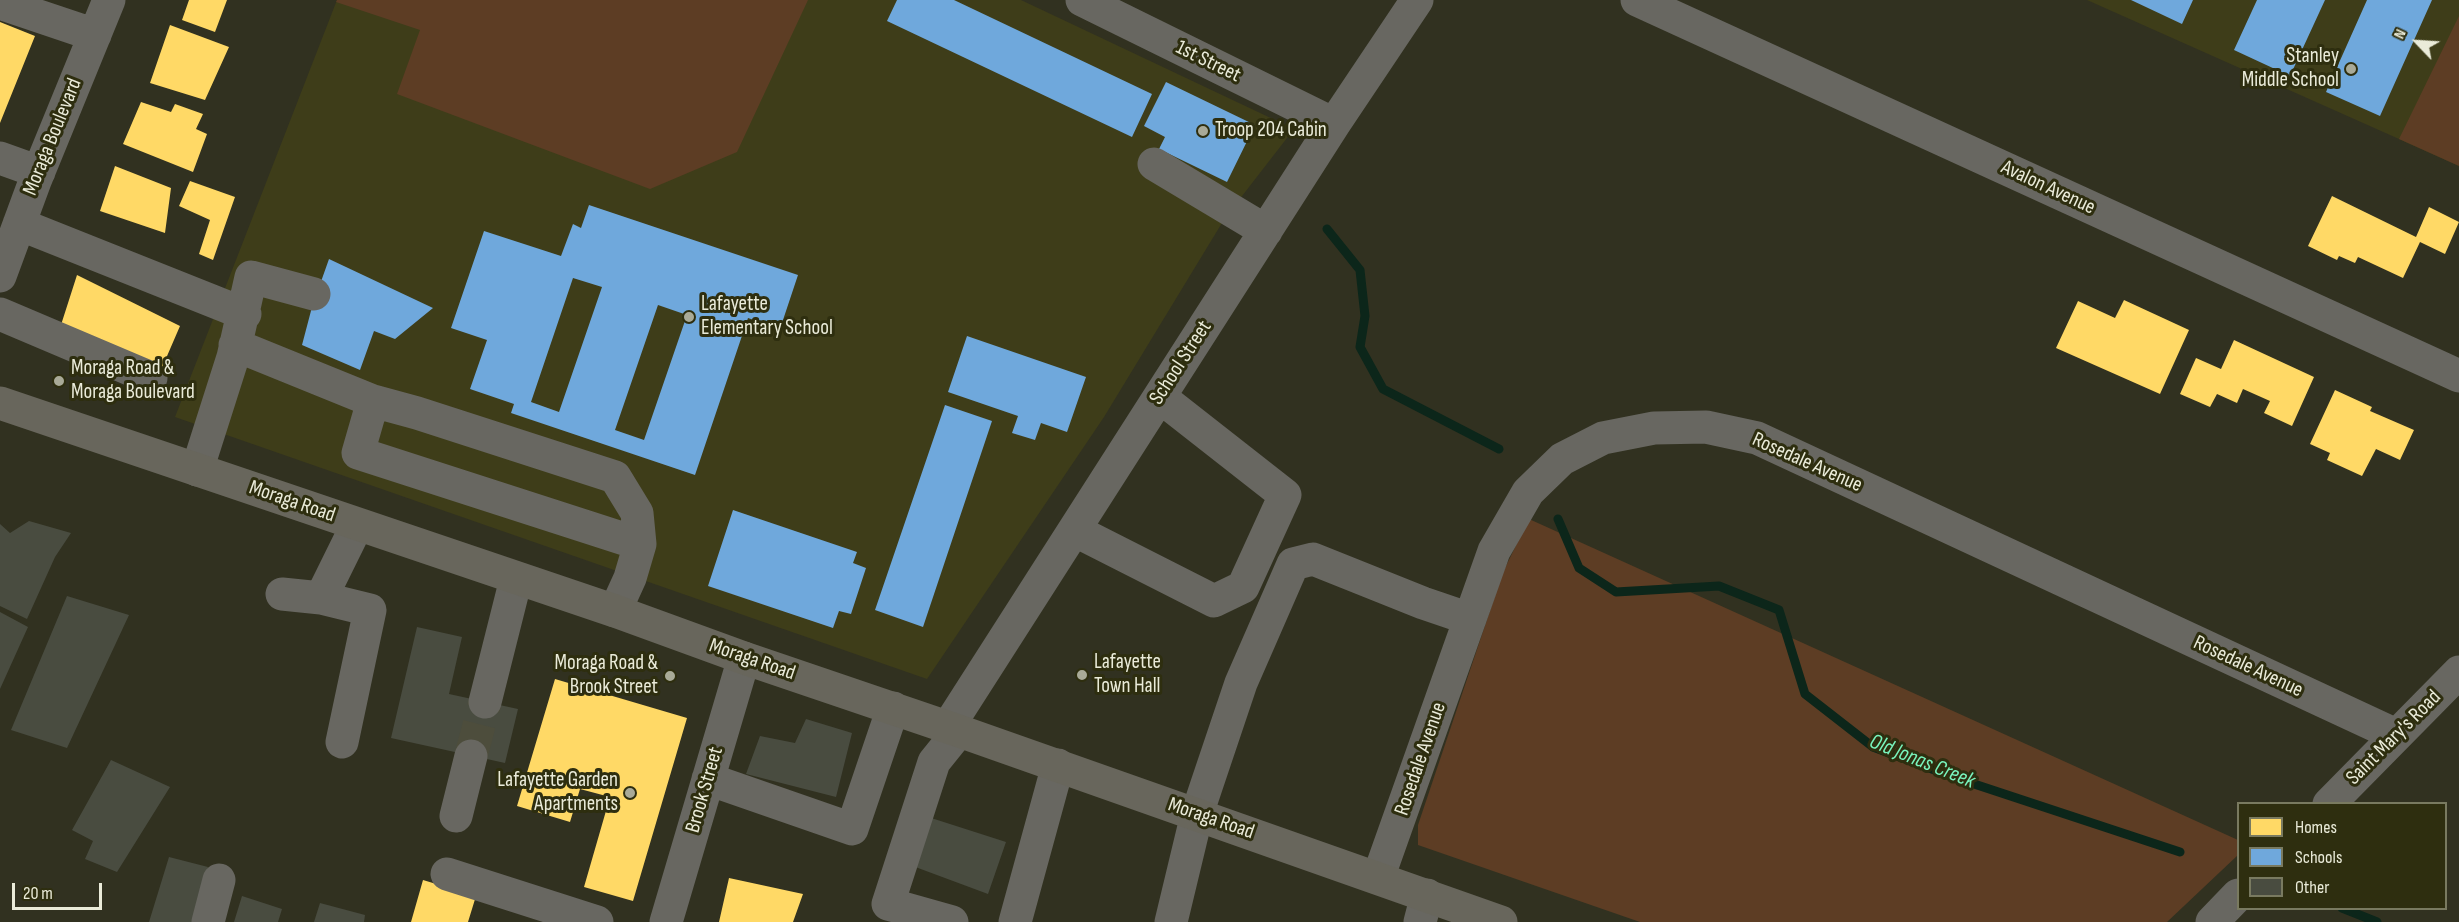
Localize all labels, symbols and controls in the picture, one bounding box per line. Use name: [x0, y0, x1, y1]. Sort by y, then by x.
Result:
north arrow: [2387, 12, 2447, 72]
text: N: [2390, 26, 2411, 42]
street label: 1st Street: [1171, 36, 1245, 88]
place label: Stanley Middle School: [2242, 44, 2339, 94]
marker: Stanley Middle School: [2344, 62, 2358, 76]
street label: Moraga Boulevard: [18, 75, 88, 199]
place label: Troop 204 Cabin: [1215, 118, 1327, 144]
marker: Troop 204 Cabin: [1196, 124, 1210, 138]
street label: Avalon Avenue: [1997, 155, 2099, 221]
place label: Lafayette Elementary School: [701, 292, 833, 342]
marker: Lafayette Elementary School: [682, 310, 696, 324]
street label: School Street: [1144, 316, 1218, 410]
place label: Moraga Road & Moraga Boulevard: [71, 356, 195, 406]
marker: Moraga Road & Moraga Boulevard: [52, 374, 66, 388]
street label: Rosedale Avenue: [1748, 427, 1866, 499]
street label: Moraga Road: [246, 476, 338, 528]
street label: Rosedale Avenue: [2189, 631, 2307, 703]
street label: Moraga Road: [706, 634, 798, 686]
place label: Lafayette Town Hall: [1094, 650, 1161, 700]
place label: Moraga Road & Brook Street: [555, 651, 658, 701]
marker: Lafayette Town Hall: [1075, 668, 1089, 682]
marker: Moraga Road & Brook Street: [663, 669, 677, 683]
street label: Saint Mary's Road: [2341, 685, 2447, 791]
street label: Rosedale Avenue: [1390, 699, 1452, 819]
water label: Old Jonas Creek: [1865, 729, 1979, 795]
street label: Brook Street: [681, 744, 729, 836]
place label: Lafayette Garden Apartments: [497, 768, 618, 818]
marker: Lafayette Garden Apartments: [623, 786, 637, 800]
street label: Moraga Road: [1165, 793, 1257, 845]
legend: [2237, 802, 2447, 910]
text: Homes: [2295, 817, 2337, 838]
text: Schools: [2295, 847, 2342, 868]
scale bar: [15, 871, 105, 909]
text: Other: [2295, 877, 2329, 898]
text: 20 m: [23, 883, 53, 904]

